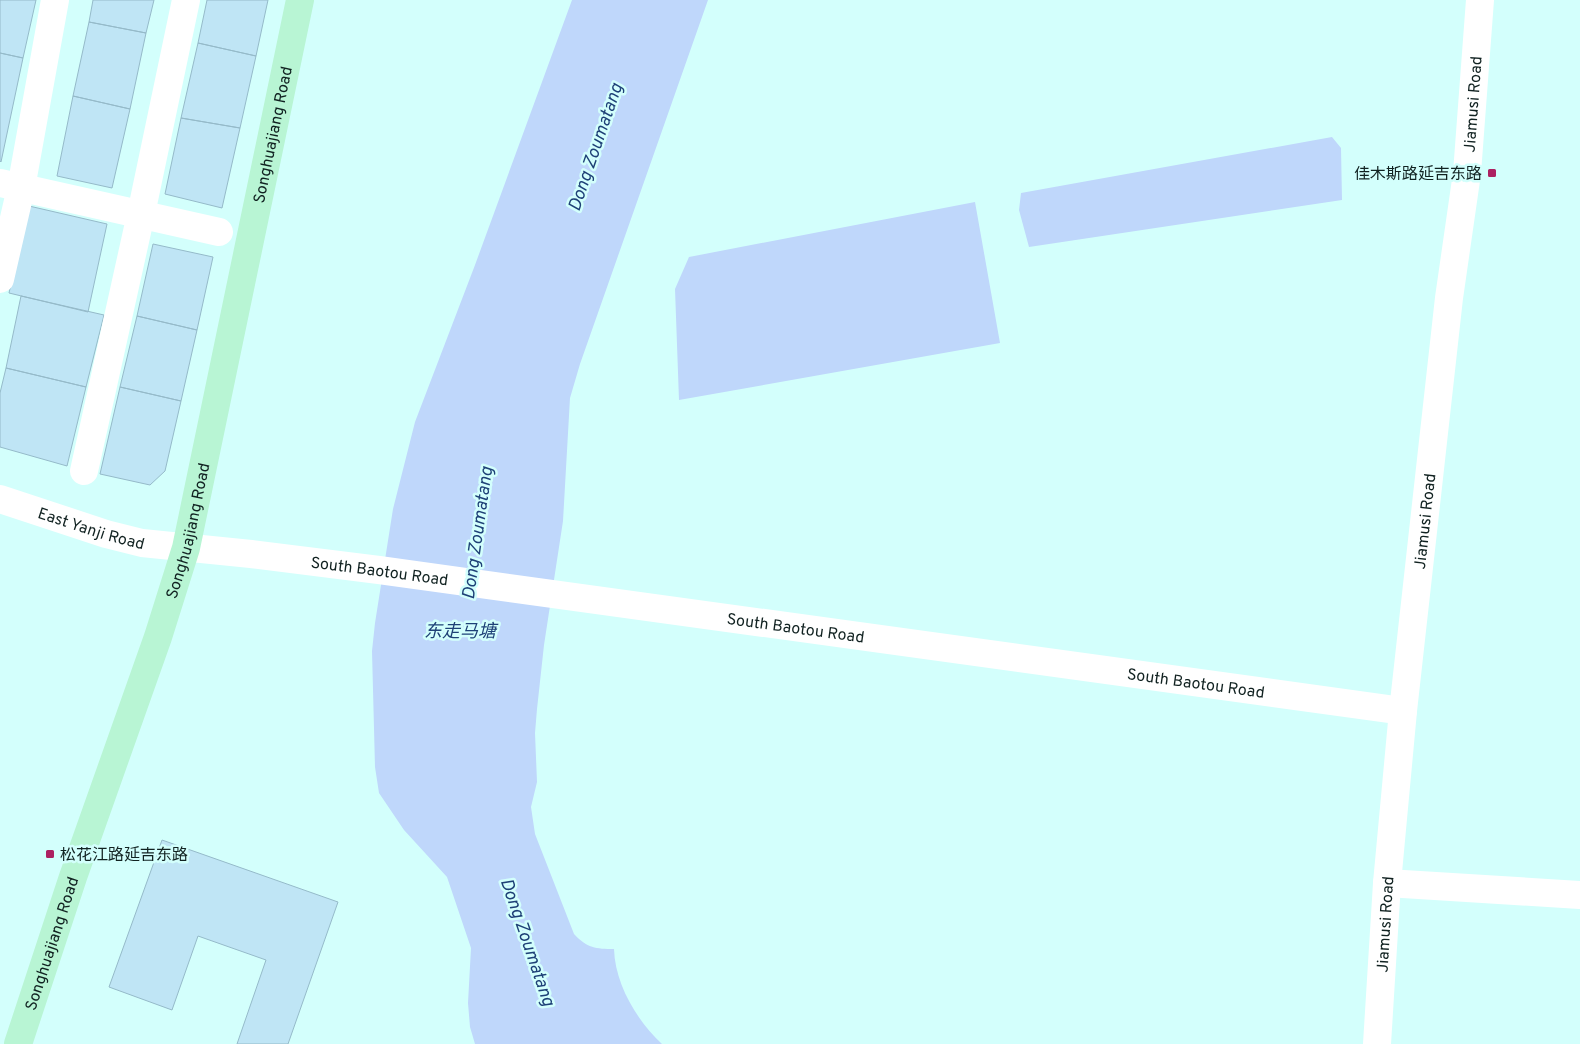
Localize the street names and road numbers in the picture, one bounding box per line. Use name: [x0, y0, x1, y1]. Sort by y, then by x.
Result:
street label: Jiamusi Road: [1461, 55, 1488, 153]
street label: Songhuajiang Road: [250, 65, 298, 205]
street label: Songhuajiang Road: [163, 461, 215, 602]
street label: Jiamusi Road: [1411, 472, 1441, 570]
street label: East Yanji Road: [35, 504, 146, 555]
street label: South Baotou Road: [309, 554, 449, 591]
street label: South Baotou Road: [726, 610, 865, 649]
street label: South Baotou Road: [1126, 665, 1266, 704]
street label: Songhuajiang Road: [22, 875, 84, 1013]
street label: Jiamusi Road: [1373, 875, 1400, 973]

